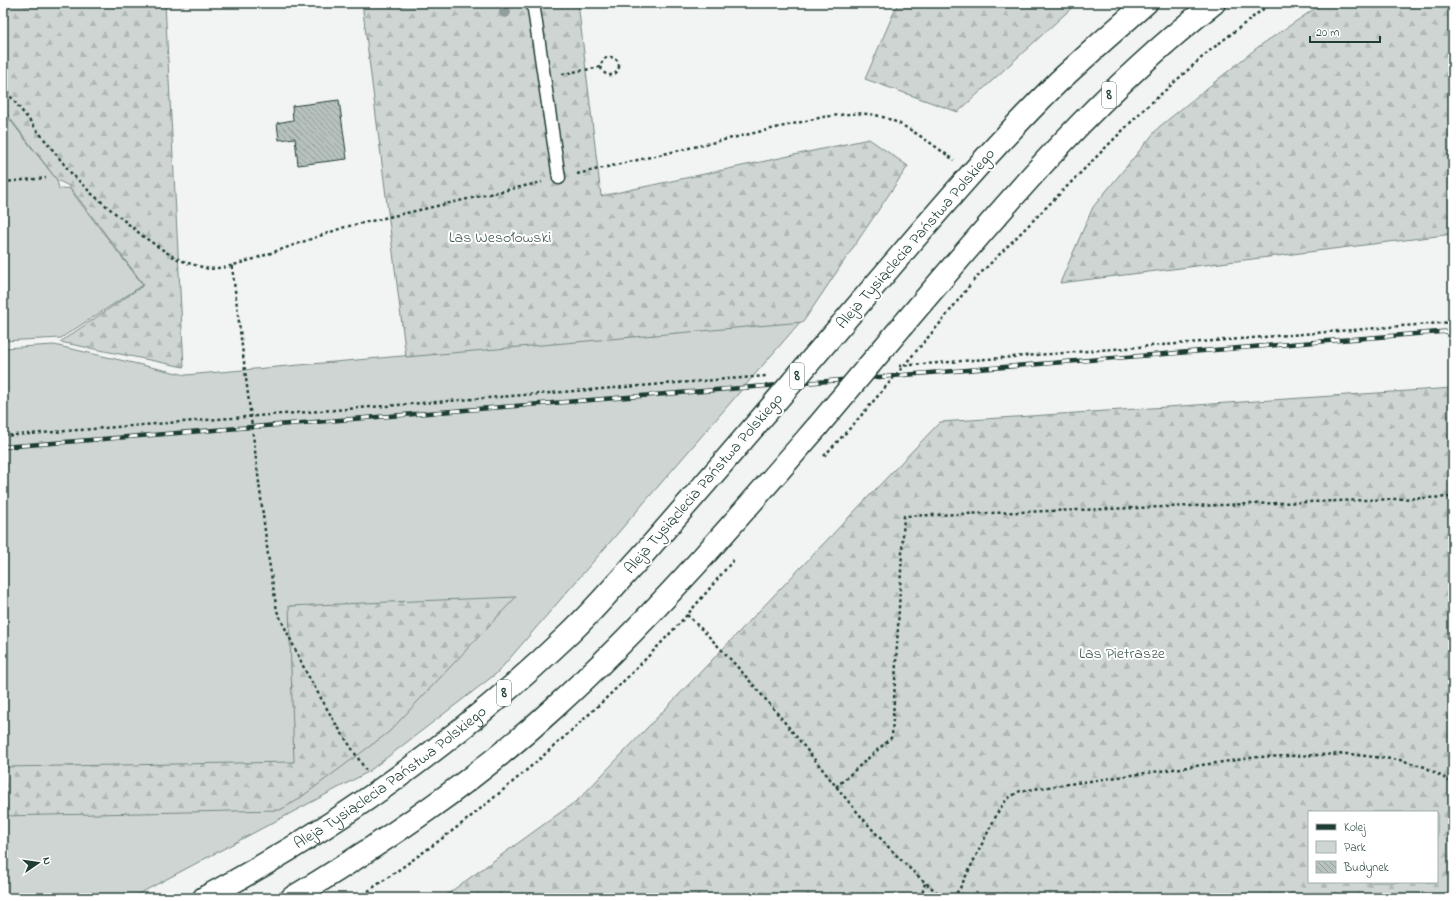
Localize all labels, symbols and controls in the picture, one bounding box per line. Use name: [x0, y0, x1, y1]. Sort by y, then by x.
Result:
scale bar: [1310, 18, 1380, 44]
text: 20 m: [1316, 24, 1339, 42]
road number: 8: [1102, 82, 1116, 108]
street label: Aleja Tysiąclecia Państwa Polskiego: [831, 143, 1001, 335]
park label: Las Wesołowski: [449, 226, 551, 250]
road number: 8: [790, 363, 804, 389]
street label: Aleja Tysiąclecia Państwa Polskiego: [619, 388, 789, 580]
park label: Las Pietrasze: [1079, 642, 1166, 666]
road number: 8: [497, 680, 511, 706]
street label: Aleja Tysiąclecia Państwa Polskiego: [289, 700, 492, 856]
legend: [1308, 811, 1438, 883]
text: Kolej: [1344, 819, 1366, 837]
text: Park: [1344, 839, 1366, 857]
north arrow: [18, 843, 58, 883]
text: N: [38, 856, 55, 866]
text: Budynek: [1343, 859, 1390, 878]

